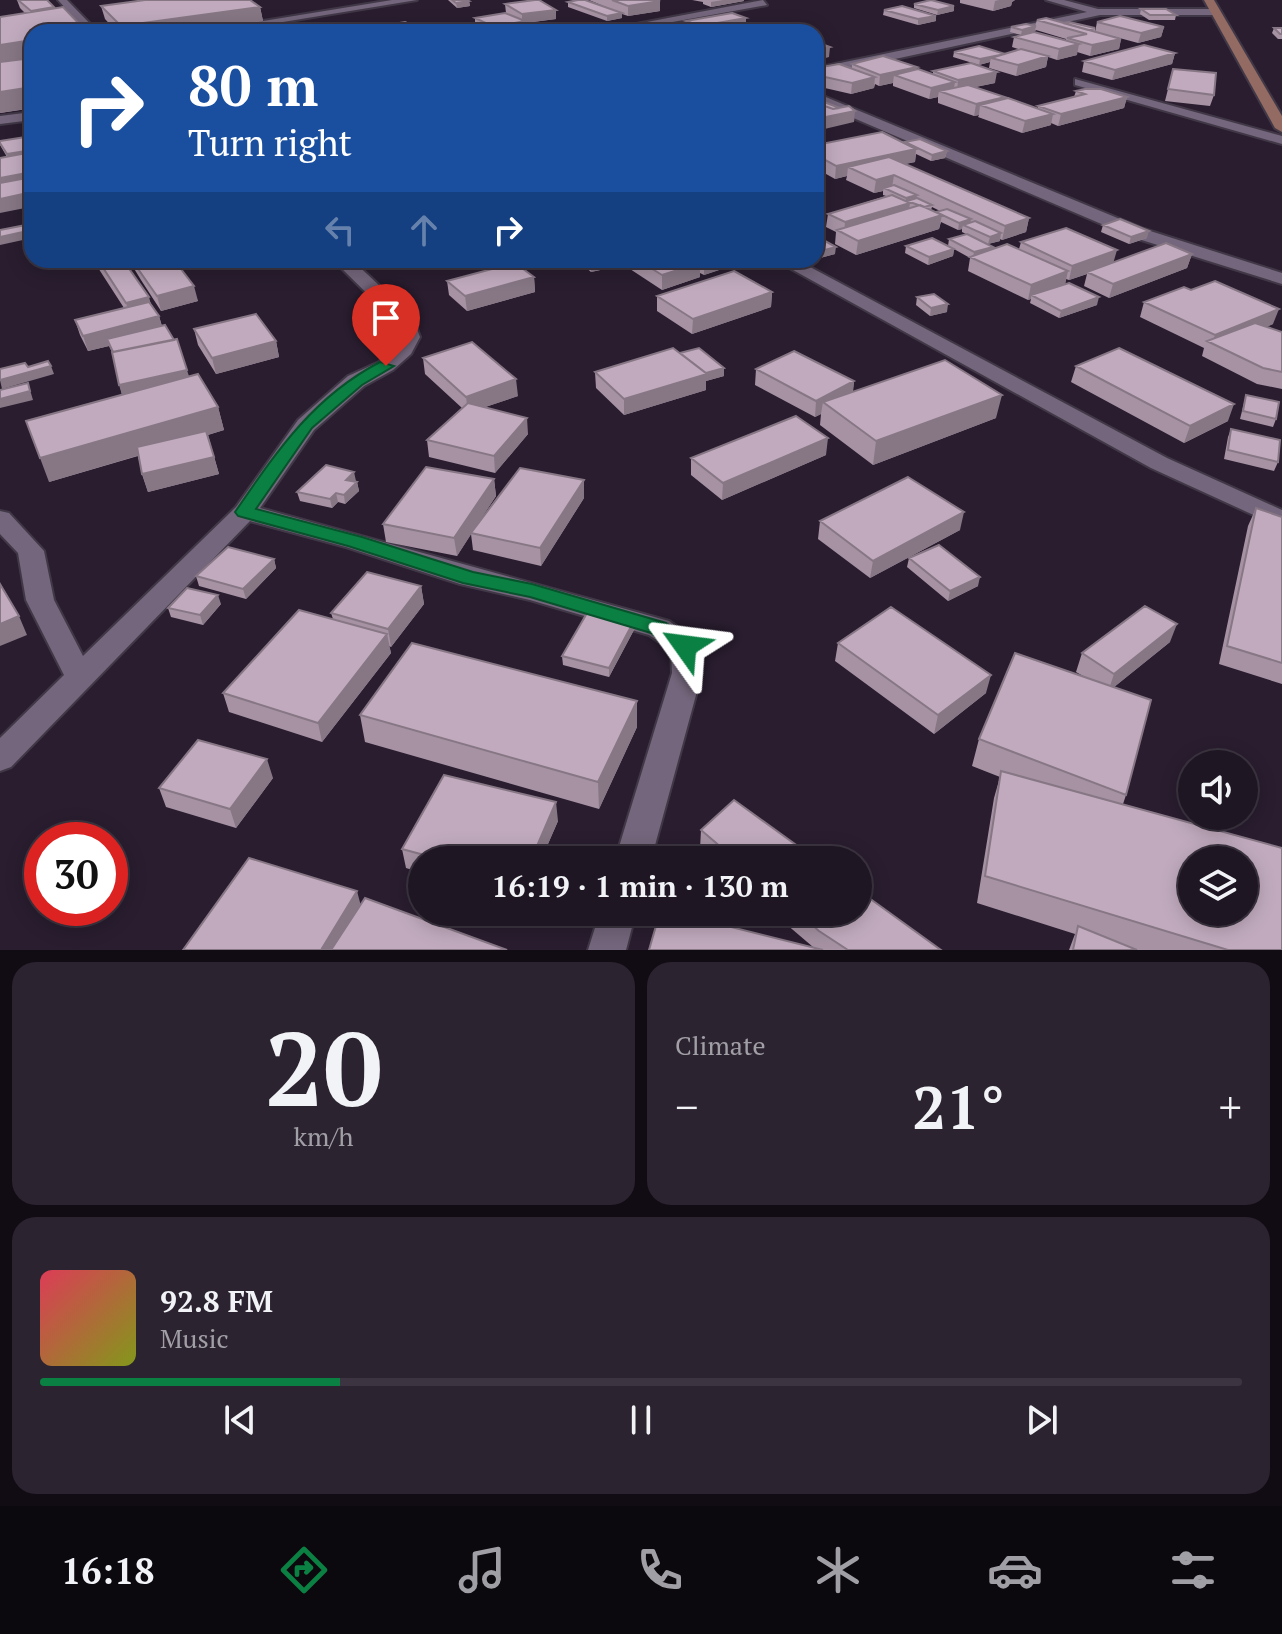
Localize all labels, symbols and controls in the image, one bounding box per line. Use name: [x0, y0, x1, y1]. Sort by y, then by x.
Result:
text: 80 m: [188, 48, 318, 122]
icon: right: [56, 56, 160, 160]
text: Turn right: [188, 119, 352, 166]
icon: left: [318, 208, 362, 252]
icon: ahead: [402, 208, 446, 252]
icon: right: [486, 208, 530, 252]
pin: [352, 284, 420, 366]
icon: arrive: [364, 296, 408, 340]
position arrow: [643, 604, 727, 688]
map controls: [1178, 750, 1258, 926]
button: sound: [1178, 750, 1258, 830]
speed limit sign: 30: [24, 822, 128, 926]
button: layers: [1178, 846, 1258, 926]
text: 16:19 · 1 min · 130 m: [492, 866, 788, 906]
text: 20: [265, 998, 382, 1136]
text: Climate: [675, 1028, 766, 1062]
text: 21°: [912, 1067, 1005, 1146]
text: −: [675, 1077, 698, 1136]
text: +: [1219, 1077, 1242, 1136]
text: km/h: [293, 1119, 354, 1153]
text: 92.8 FM: [160, 1281, 273, 1321]
text: Music: [160, 1321, 229, 1355]
icon: previous: [218, 1398, 262, 1442]
icon: pause: [619, 1398, 663, 1442]
icon: next: [1020, 1398, 1064, 1442]
icon: directions: [276, 1542, 332, 1598]
icon: music: [454, 1542, 510, 1598]
icon: phone: [632, 1542, 688, 1598]
icon: climate: [810, 1542, 866, 1598]
icon: car: [987, 1542, 1043, 1598]
icon: filters: [1165, 1542, 1221, 1598]
text: 16:18: [61, 1547, 155, 1594]

